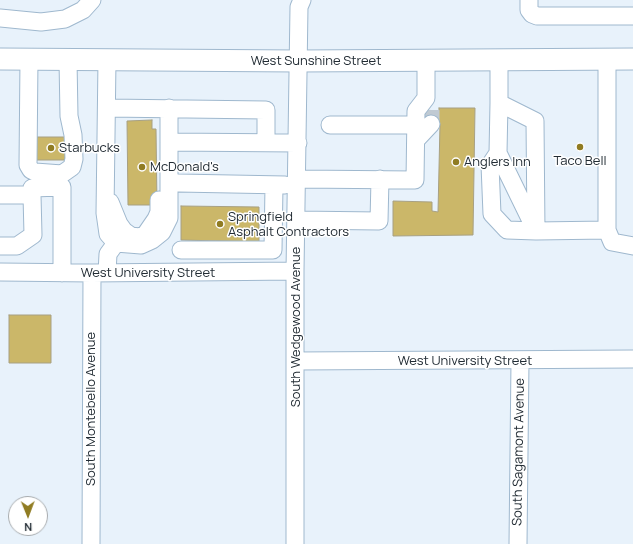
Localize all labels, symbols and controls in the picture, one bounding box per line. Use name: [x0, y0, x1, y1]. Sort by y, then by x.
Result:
street label: West Sunshine Street: [251, 53, 381, 69]
place label: Starbucks: [59, 140, 120, 156]
marker: Taco Bell: [575, 142, 585, 152]
marker: Starbucks: [46, 143, 56, 153]
place label: Taco Bell: [554, 153, 606, 169]
place label: Anglers Inn: [464, 154, 531, 170]
marker: Anglers Inn: [451, 157, 461, 167]
place label: McDonald's: [150, 159, 219, 175]
marker: McDonald's: [137, 162, 147, 172]
place label: Springfield Asphalt Contractors: [228, 209, 349, 240]
marker: Springfield Asphalt Contractors: [215, 219, 225, 229]
street label: South Wedgewood Avenue: [288, 247, 304, 407]
street label: West University Street: [81, 265, 215, 281]
street label: South Montebello Avenue: [83, 332, 99, 486]
street label: West University Street: [398, 353, 532, 369]
street label: South Sagamont Avenue: [510, 378, 528, 526]
north arrow: [8, 496, 48, 536]
text: N: [24, 520, 32, 535]

